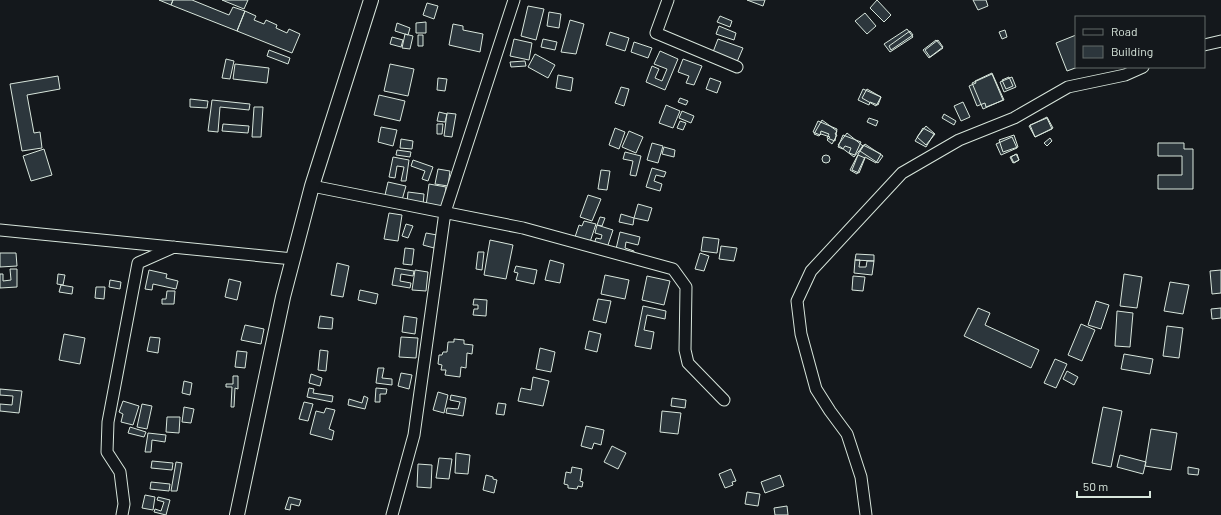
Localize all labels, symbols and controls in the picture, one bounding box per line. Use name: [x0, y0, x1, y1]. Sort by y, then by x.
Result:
legend: [1075, 16, 1205, 68]
text: Road: [1111, 24, 1138, 38]
text: Building: [1111, 44, 1153, 58]
scale bar: [1077, 473, 1150, 499]
text: 50 m: [1083, 479, 1108, 493]

